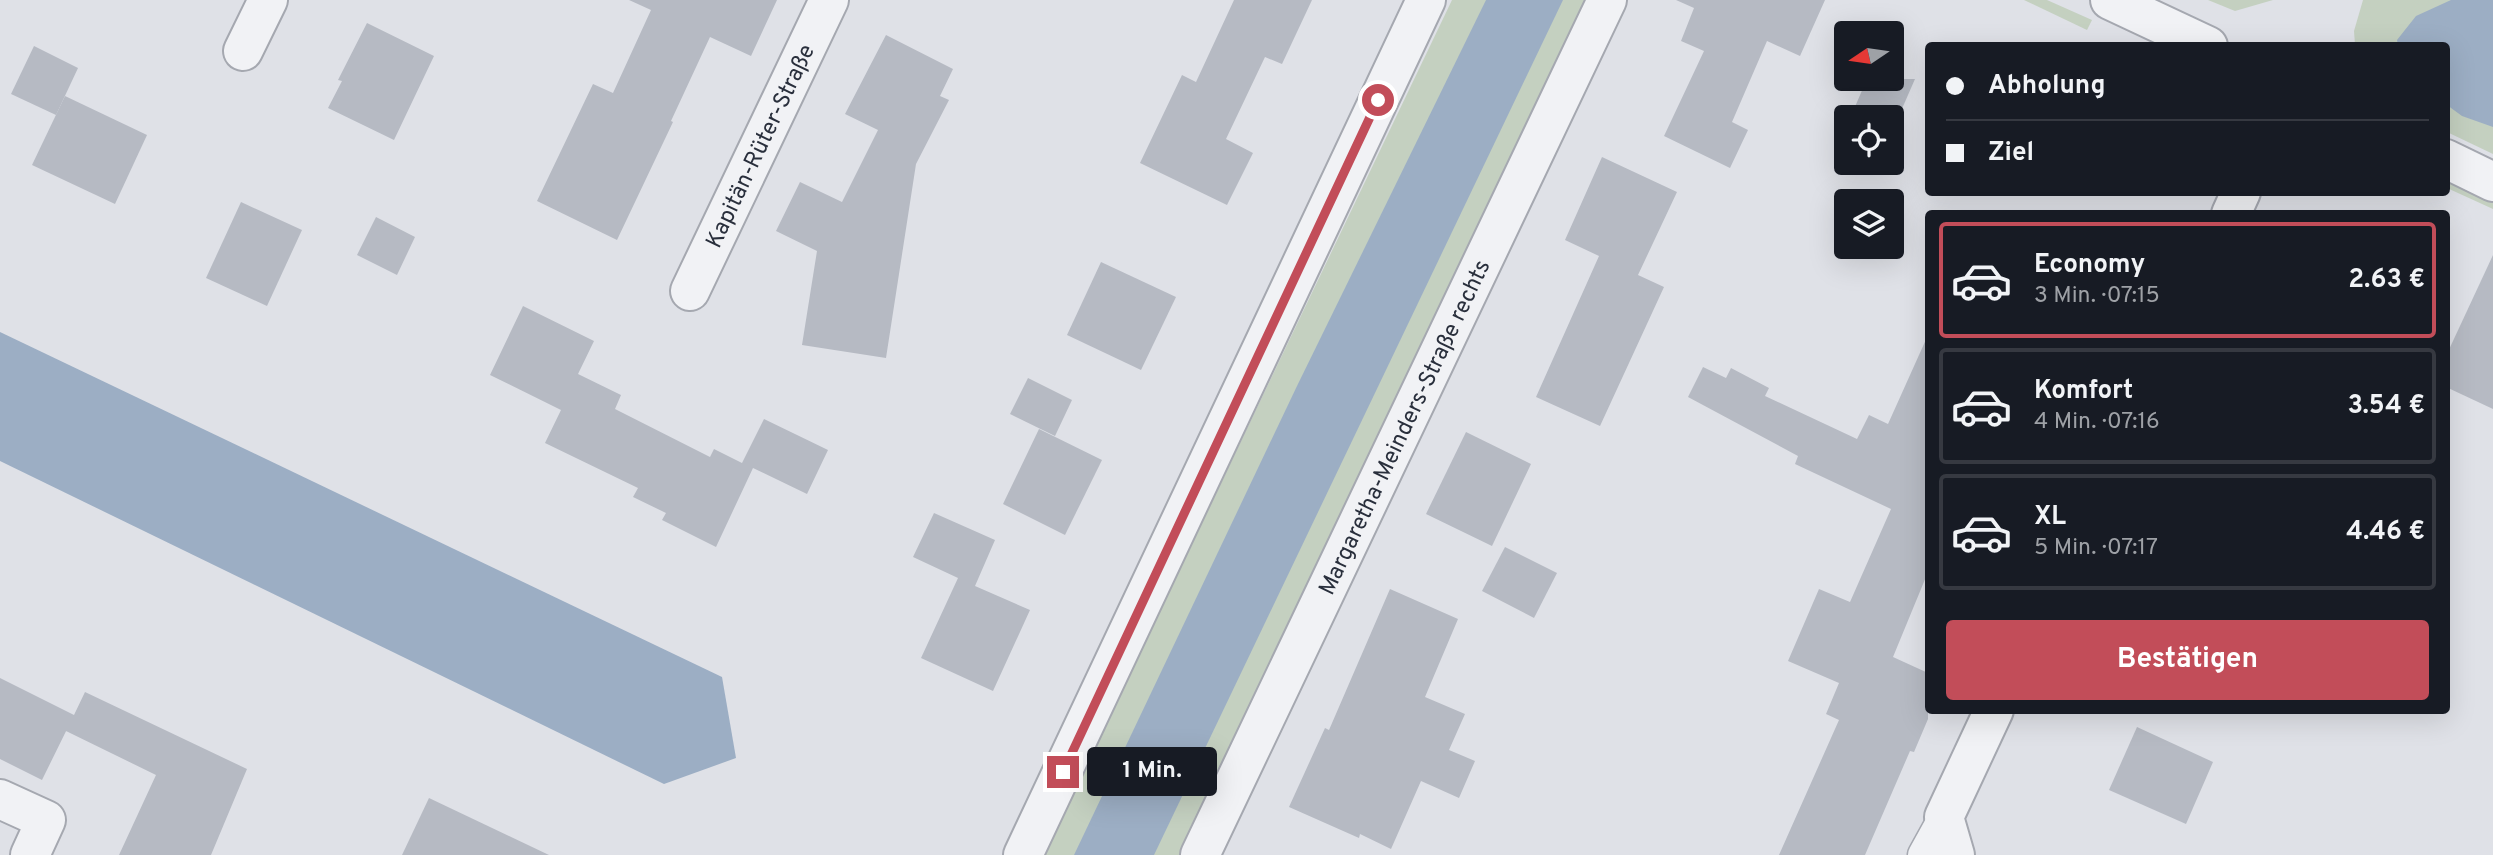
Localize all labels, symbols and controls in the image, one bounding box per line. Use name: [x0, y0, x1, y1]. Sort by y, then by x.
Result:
north arrow: [1834, 21, 1904, 91]
map controls: [1834, 21, 1904, 259]
street label: Kapitän-Rüter-Straße: [701, 40, 823, 253]
text: Abholung: [1988, 70, 2105, 103]
route start: [1362, 84, 1394, 116]
button: locate: [1834, 105, 1904, 175]
text: Ziel: [1988, 137, 2034, 170]
button: layers: [1834, 189, 1904, 259]
icon: car: [1950, 249, 2013, 312]
text: Economy: [2034, 249, 2145, 282]
street label: Margaretha-Meinders-Straße rechts: [1314, 256, 1498, 600]
text: 2.63 €: [2348, 264, 2425, 297]
text: 3 Min. · 07:15: [2034, 282, 2160, 311]
icon: car: [1950, 375, 2013, 438]
text: Komfort: [2034, 375, 2133, 408]
text: 3.54 €: [2348, 390, 2425, 423]
text: 4 Min. · 07:16: [2034, 408, 2160, 437]
icon: car: [1950, 501, 2013, 564]
text: XL: [2034, 501, 2066, 534]
text: 4.46 €: [2346, 516, 2425, 549]
text: 5 Min. · 07:17: [2034, 534, 2158, 563]
button: Bestätigen: [1946, 620, 2429, 700]
callout: 1 Min.: [1088, 748, 1217, 796]
route end: [1047, 756, 1079, 788]
text: 1 Min.: [1122, 757, 1182, 786]

